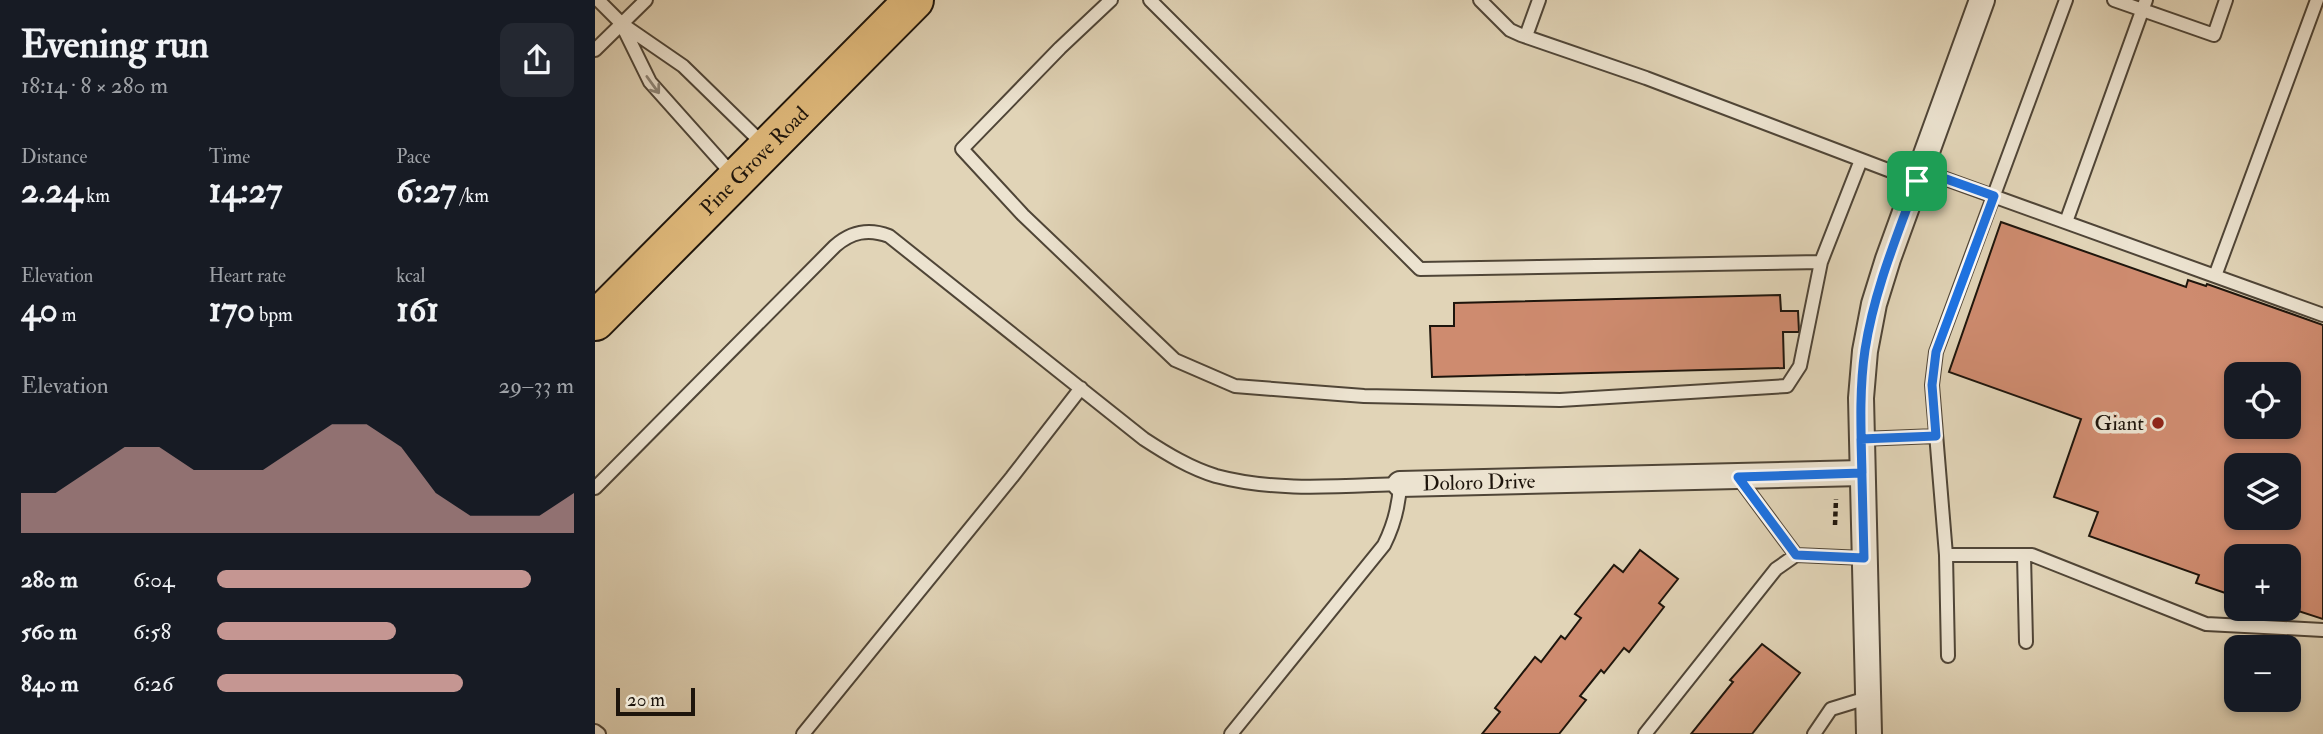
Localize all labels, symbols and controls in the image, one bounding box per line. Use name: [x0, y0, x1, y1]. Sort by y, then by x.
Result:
text: Evening run: [21, 21, 209, 69]
button: share: [500, 23, 574, 97]
text: 18:14 · 8 × 280 m: [21, 71, 168, 100]
one-way arrow: [645, 75, 660, 94]
street label: Pine Grove Road: [694, 100, 815, 221]
text: Distance: [21, 145, 87, 169]
text: Time: [209, 145, 250, 169]
text: Pace: [396, 145, 430, 169]
pin: [1887, 151, 1947, 211]
icon: arrive: [1898, 162, 1936, 200]
text: 2.24: [21, 169, 82, 213]
text: 14:27: [209, 169, 282, 213]
text: 6:27: [396, 169, 456, 213]
text: km: [82, 184, 110, 208]
text: /km: [456, 184, 489, 208]
text: Elevation: [21, 264, 93, 288]
text: Heart rate: [209, 264, 286, 288]
text: kcal: [396, 264, 425, 288]
text: 40: [21, 288, 58, 332]
text: 170: [209, 288, 255, 332]
text: 161: [396, 288, 439, 332]
text: m: [58, 303, 77, 327]
text: bpm: [255, 303, 293, 327]
map controls: [2224, 362, 2301, 712]
button: locate: [2224, 362, 2301, 439]
text: Elevation: [21, 371, 109, 400]
text: 29–33 m: [499, 371, 574, 400]
place label: Giant: [2095, 410, 2144, 437]
marker: Giant: [2150, 415, 2166, 431]
button: layers: [2224, 453, 2301, 530]
street label: Doloro Drive: [1422, 467, 1536, 497]
button: +: [2224, 544, 2301, 621]
text: 280 m: [21, 565, 78, 594]
text: 6:04: [133, 565, 174, 594]
text: 560 m: [21, 617, 77, 646]
text: 6:58: [133, 617, 171, 646]
button: −: [2224, 635, 2301, 712]
text: 840 m: [21, 669, 79, 698]
text: 6:26: [133, 669, 174, 698]
scale bar: [616, 685, 695, 717]
text: 20 m: [627, 688, 665, 712]

